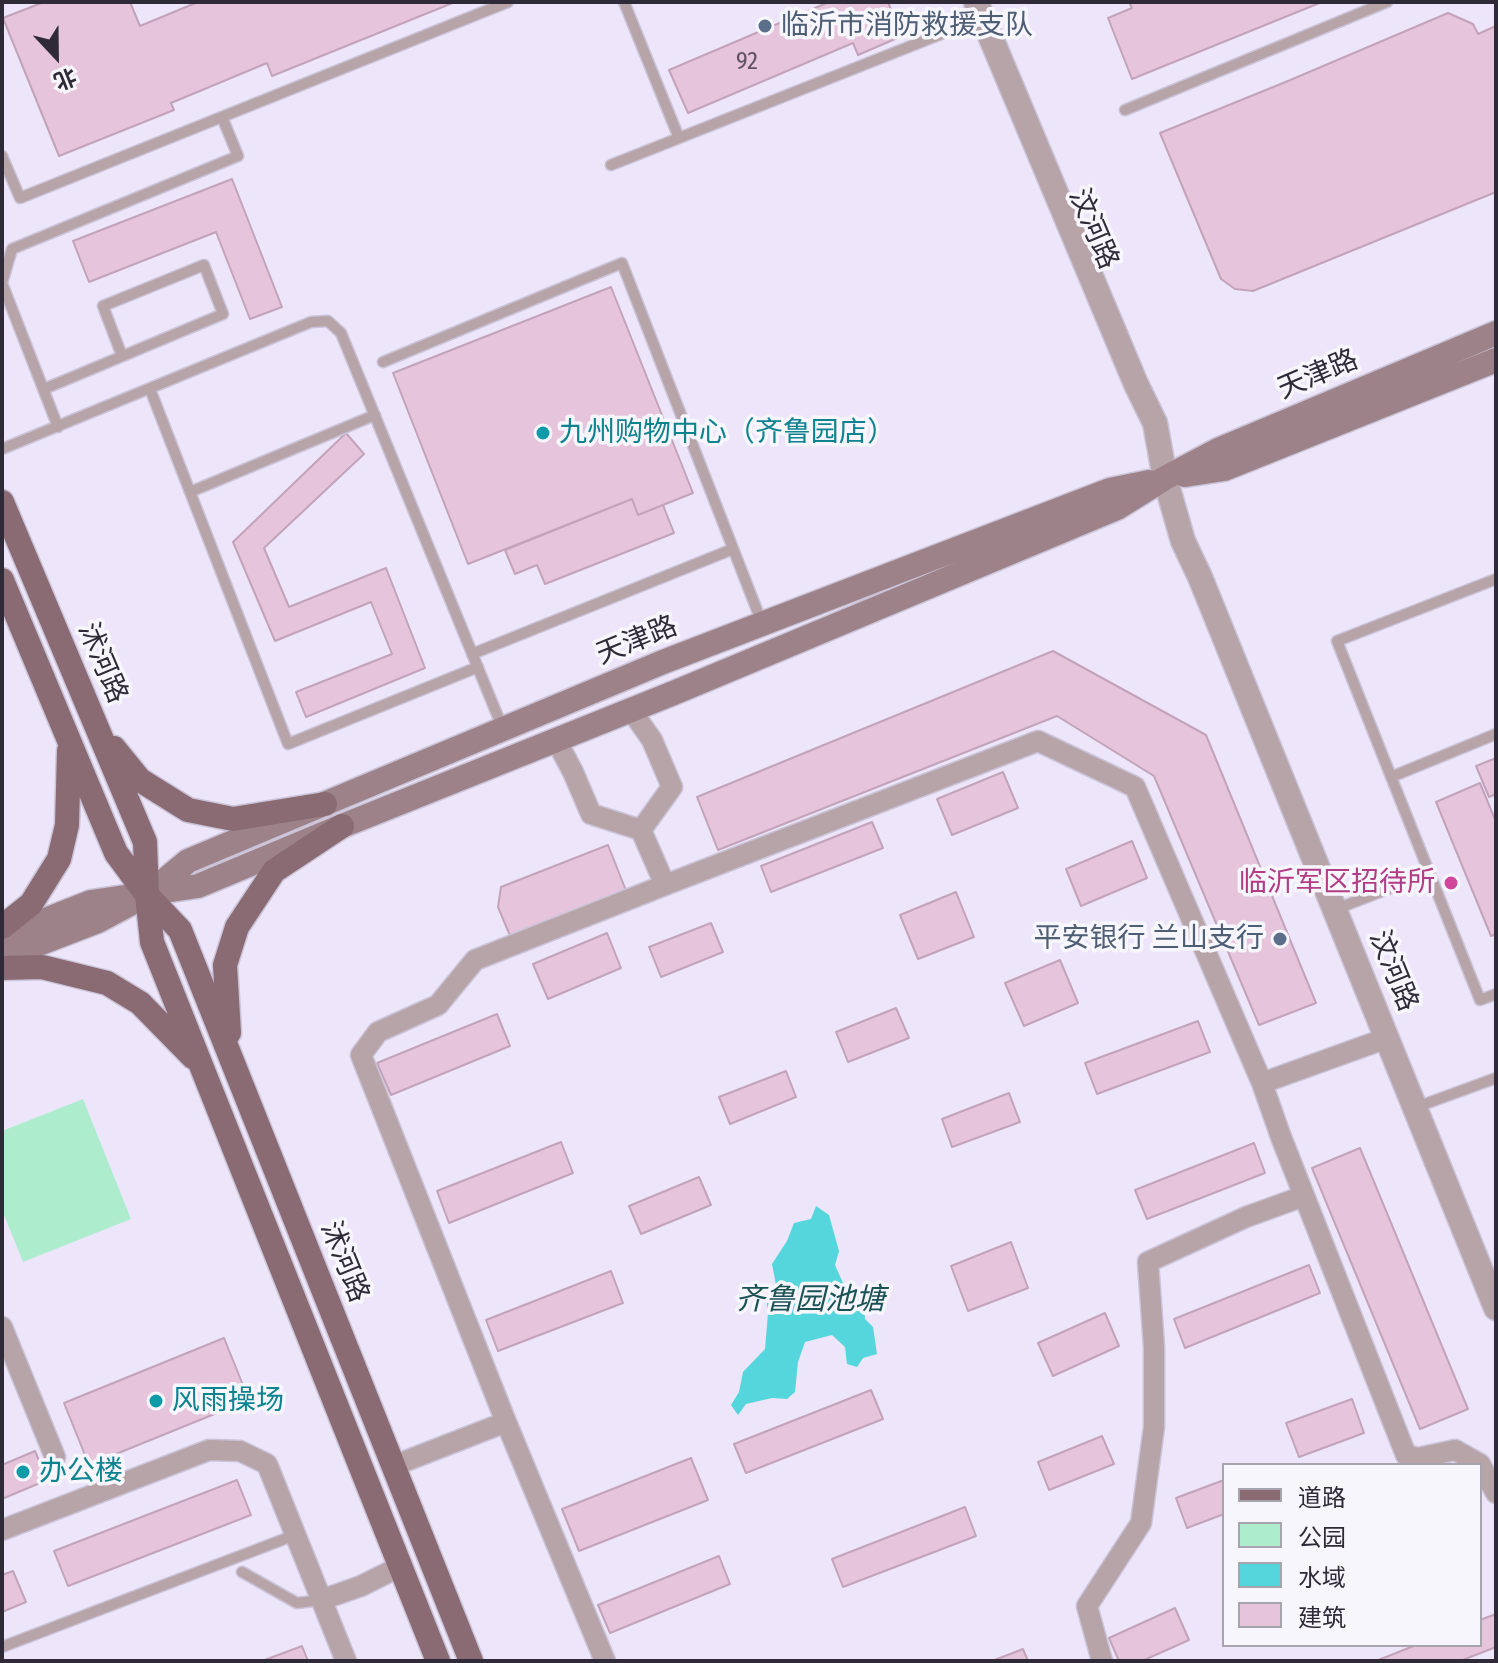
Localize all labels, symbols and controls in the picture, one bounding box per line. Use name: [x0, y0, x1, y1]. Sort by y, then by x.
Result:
place label: 临沂市消防救援支队: [781, 9, 1033, 43]
north arrow: [16, 16, 96, 96]
marker: 临沂市消防救援支队: [756, 17, 774, 35]
house number: 92: [736, 48, 758, 76]
text: 北: [50, 62, 80, 95]
street label: 汶河路: [1061, 184, 1125, 274]
street label: 天津路: [1273, 343, 1363, 407]
place label: 九州购物中心（齐鲁园店）: [559, 416, 895, 450]
marker: 九州购物中心（齐鲁园店）: [534, 424, 552, 442]
street label: 天津路: [592, 610, 682, 672]
street label: 沭河路: [70, 618, 134, 708]
place label: 临沂军区招待所: [1239, 866, 1435, 900]
marker: 临沂军区招待所: [1442, 874, 1460, 892]
place label: 平安银行 兰山支行: [1033, 922, 1264, 956]
street label: 汶河路: [1362, 926, 1424, 1016]
marker: 平安银行 兰山支行: [1271, 930, 1289, 948]
street label: 沭河路: [313, 1217, 375, 1307]
water label: 齐鲁园池塘: [735, 1283, 885, 1319]
place label: 风雨操场: [172, 1384, 284, 1418]
marker: 风雨操场: [147, 1392, 165, 1410]
place label: 办公楼: [39, 1455, 123, 1489]
marker: 办公楼: [14, 1463, 32, 1481]
legend: [1222, 1463, 1482, 1647]
text: 道路: [1298, 1484, 1346, 1512]
text: 公园: [1298, 1524, 1346, 1552]
text: 水域: [1298, 1564, 1346, 1592]
text: 建筑: [1298, 1604, 1346, 1632]

